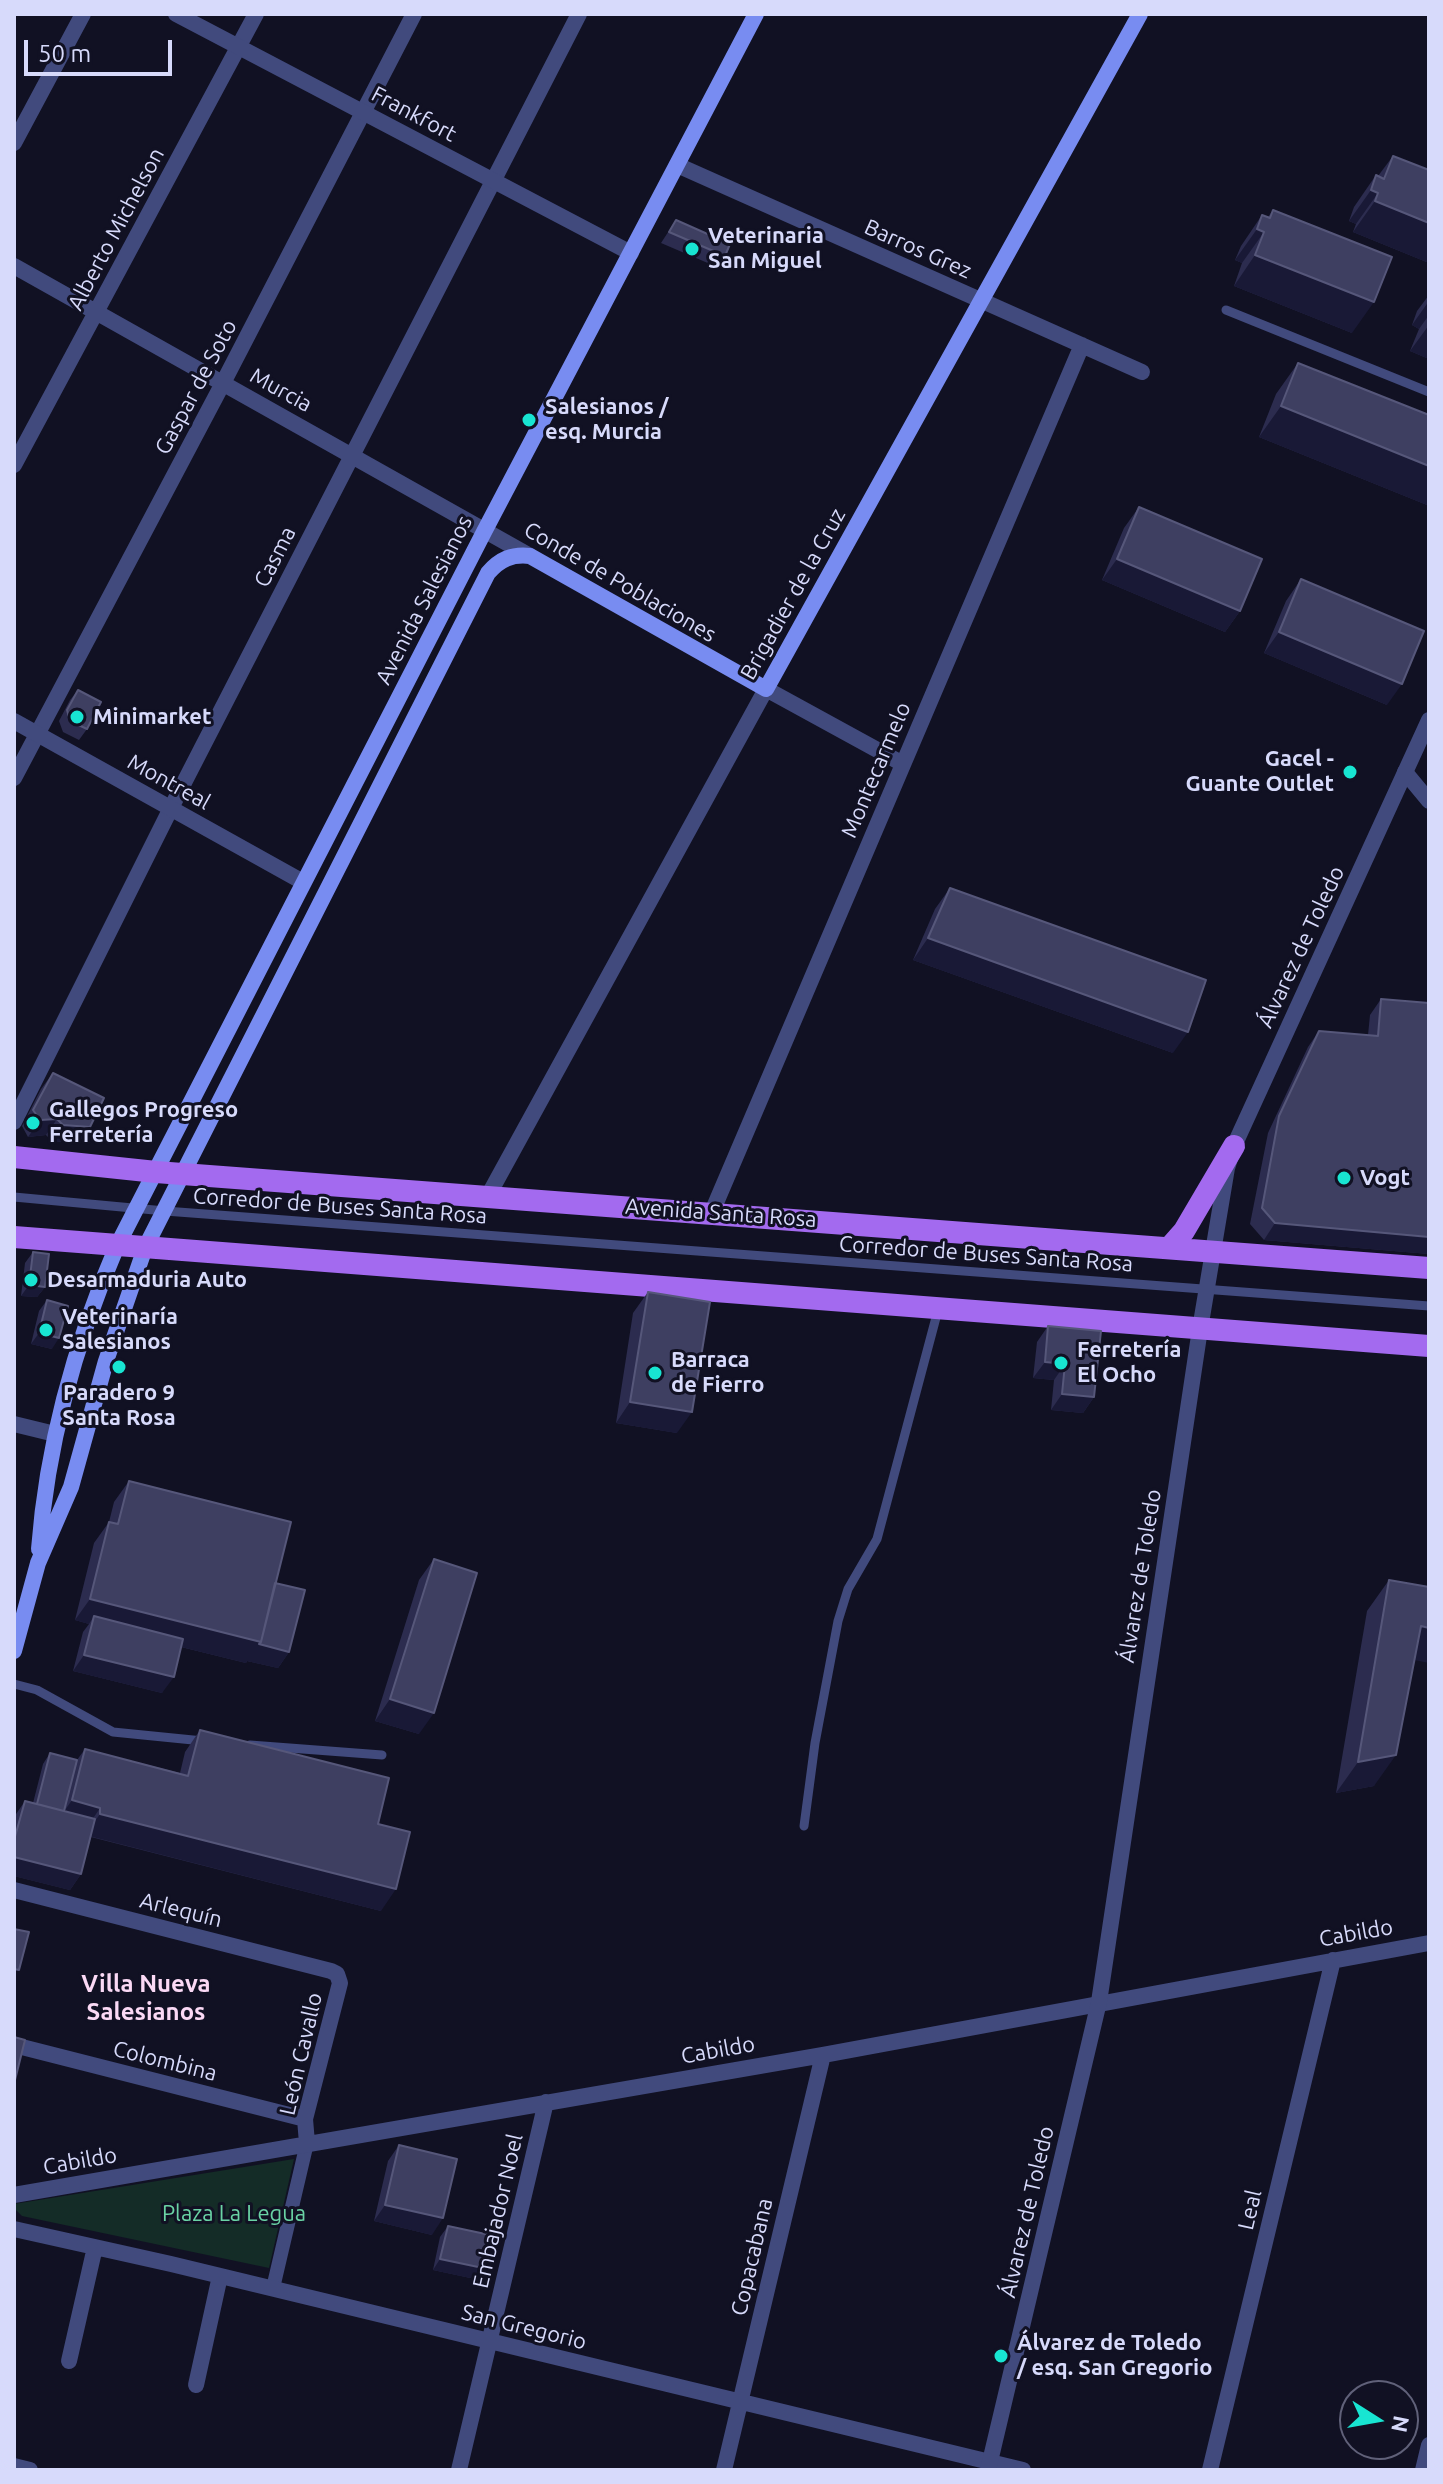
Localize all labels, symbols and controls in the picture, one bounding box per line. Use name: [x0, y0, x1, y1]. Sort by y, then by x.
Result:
scale bar: [28, 24, 176, 74]
text: 50 m: [38, 40, 91, 67]
street label: Frankfort: [367, 81, 461, 147]
street label: Alberto Michelson: [62, 143, 170, 315]
street label: Barros Grez: [860, 214, 976, 284]
place label: Veterinaria San Miguel: [708, 223, 824, 274]
marker: Veterinaria San Miguel: [683, 240, 701, 258]
street label: Gaspar de Soto: [149, 315, 243, 459]
street label: Murcia: [245, 362, 317, 418]
place label: Salesianos / esq. Murcia: [545, 394, 668, 446]
marker: Salesianos / esq. Murcia: [520, 411, 538, 429]
street label: Brigadier de la Cruz: [735, 504, 851, 684]
street label: Avenida Salesianos: [370, 511, 478, 689]
street label: Conde de Poblaciones: [519, 516, 721, 648]
street label: Casma: [249, 522, 301, 592]
street label: Montecarmelo: [836, 698, 916, 842]
place label: Minimarket: [93, 704, 211, 730]
marker: Minimarket: [68, 708, 86, 726]
place label: Gacel - Guante Outlet: [1186, 746, 1334, 798]
street label: Montreal: [123, 748, 215, 816]
marker: Gacel - Guante Outlet: [1341, 763, 1359, 781]
street label: Álvarez de Toledo: [1252, 862, 1350, 1032]
place label: Gallegos Progreso Ferretería: [49, 1097, 238, 1148]
marker: Gallegos Progreso Ferretería: [24, 1114, 42, 1132]
place label: Vogt: [1360, 1165, 1410, 1191]
marker: Vogt: [1335, 1169, 1353, 1187]
street label: Corredor de Buses Santa Rosa: [192, 1183, 488, 1229]
street label: Avenida Santa Rosa: [624, 1193, 818, 1233]
street label: Corredor de Buses Santa Rosa: [838, 1231, 1134, 1277]
place label: Desarmaduria Auto: [47, 1267, 247, 1293]
marker: Desarmaduria Auto: [22, 1271, 40, 1289]
place label: Veterinaría Salesianos: [62, 1304, 178, 1356]
marker: Veterinaría Salesianos: [37, 1321, 55, 1339]
place label: Ferretería El Ocho: [1077, 1337, 1181, 1388]
place label: Barraca de Fierro: [671, 1347, 764, 1398]
marker: Ferretería El Ocho: [1052, 1354, 1070, 1372]
marker: Paradero 9 Santa Rosa: [110, 1358, 128, 1376]
marker: Barraca de Fierro: [646, 1364, 664, 1382]
place label: Paradero 9 Santa Rosa: [62, 1380, 176, 1432]
street label: Álvarez de Toledo: [1113, 1487, 1167, 1665]
street label: Arlequín: [137, 1887, 225, 1933]
street label: Cabildo: [1317, 1914, 1395, 1952]
district label: Villa Nueva Salesianos: [81, 1970, 211, 2026]
street label: León Cavallo: [274, 1990, 328, 2118]
street label: Cabildo: [679, 2031, 757, 2069]
street label: Colombina: [110, 2035, 220, 2087]
street label: Álvarez de Toledo: [994, 2124, 1060, 2300]
street label: Embajador Noel: [467, 2131, 529, 2291]
street label: Cabildo: [41, 2142, 119, 2180]
street label: Leal: [1233, 2187, 1267, 2233]
street label: Copacabana: [726, 2196, 778, 2318]
park label: Plaza La Legua: [162, 2201, 306, 2227]
street label: San Gregorio: [459, 2299, 589, 2355]
place label: Álvarez de Toledo / esq. San Gregorio: [1017, 2330, 1212, 2382]
marker: Álvarez de Toledo / esq. San Gregorio: [992, 2347, 1010, 2365]
north arrow: [1339, 2380, 1419, 2460]
text: N: [1387, 2414, 1415, 2435]

